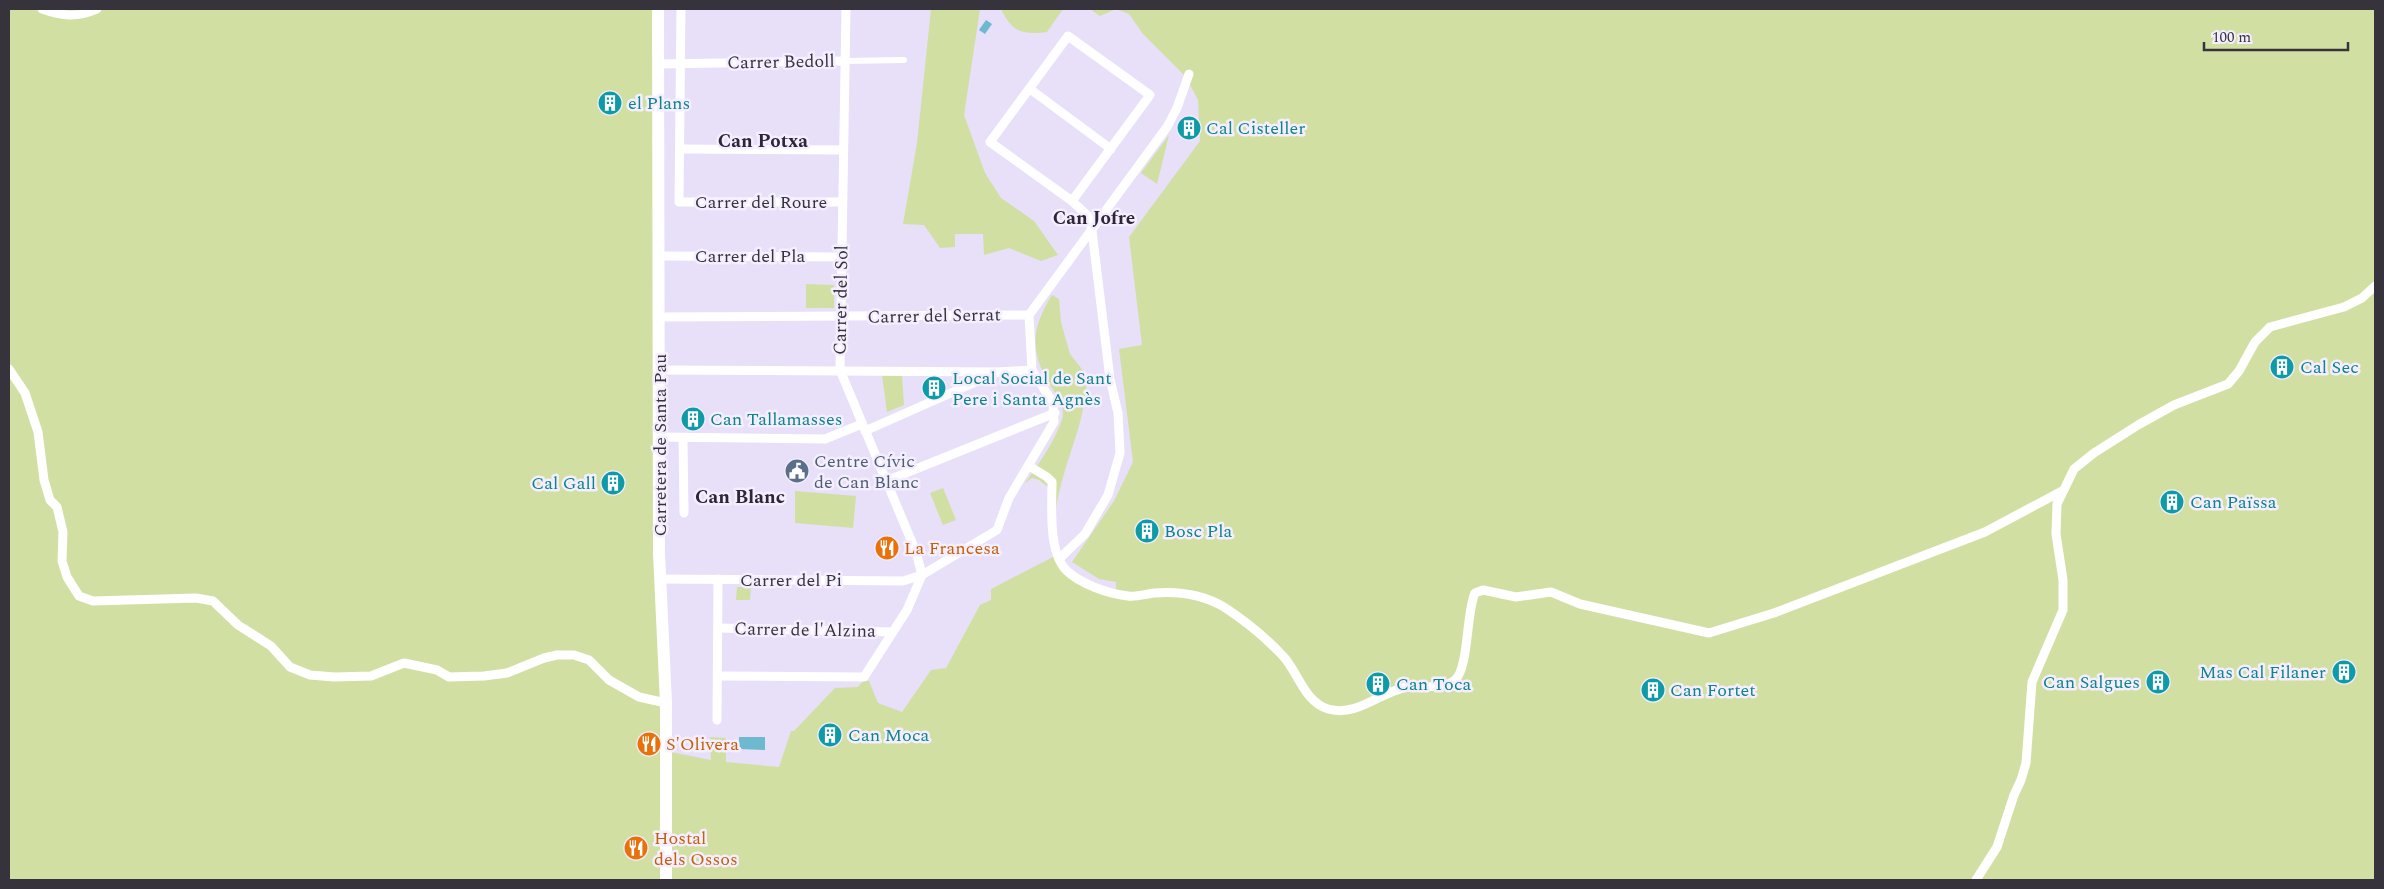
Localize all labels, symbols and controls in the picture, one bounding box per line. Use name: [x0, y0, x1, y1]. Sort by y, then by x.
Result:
scale bar: [2204, 20, 2348, 52]
text: 100 m: [2212, 26, 2251, 49]
street label: Carrer Bedoll: [727, 48, 835, 76]
building icon: el Plans: [597, 90, 623, 116]
place label: el Plans: [628, 90, 690, 117]
building icon: Cal Cisteller: [1176, 115, 1202, 141]
place label: Cal Cisteller: [1206, 115, 1305, 142]
district label: Can Potxa: [718, 127, 808, 156]
street label: Carrer del Roure: [695, 189, 827, 216]
district label: Can Jofre: [1053, 204, 1135, 233]
street label: Carrer del Pla: [695, 243, 806, 270]
street label: Carrer del Sol: [827, 245, 855, 355]
street label: Carrer del Serrat: [867, 301, 1001, 331]
street label: Carretera de Santa Pau: [647, 354, 674, 536]
building icon: Cal Sec: [2269, 354, 2295, 380]
place label: Cal Sec: [2300, 354, 2359, 381]
place label: Local Social de Sant Pere i Santa Agnès: [952, 365, 1112, 413]
building icon: Local Social de Sant Pere i Santa Agnès: [921, 375, 947, 401]
building icon: Can Tallamasses: [680, 406, 706, 432]
place label: Can Tallamasses: [710, 406, 842, 433]
place label: Centre Cívic de Can Blanc: [814, 448, 919, 496]
public building icon: Centre Cívic de Can Blanc: [784, 458, 810, 484]
place label: Cal Gall: [531, 470, 596, 497]
building icon: Cal Gall: [600, 470, 626, 496]
district label: Can Blanc: [695, 483, 785, 512]
building icon: Can Païssa: [2159, 489, 2185, 515]
place label: Can Païssa: [2190, 489, 2277, 516]
building icon: Bosc Pla: [1134, 518, 1160, 544]
place label: Bosc Pla: [1164, 518, 1232, 545]
restaurant icon: La Francesa: [874, 535, 900, 561]
place label: La Francesa: [904, 535, 1000, 562]
street label: Carrer del Pi: [740, 567, 842, 594]
street label: Carrer de l'Alzina: [734, 615, 876, 645]
place label: Mas Cal Filaner: [2199, 659, 2326, 686]
building icon: Mas Cal Filaner: [2331, 659, 2357, 685]
place label: Can Salgues: [2043, 669, 2140, 696]
building icon: Can Salgues: [2145, 669, 2171, 695]
building icon: Can Toca: [1365, 671, 1391, 697]
place label: Can Toca: [1396, 671, 1472, 698]
building icon: Can Fortet: [1640, 677, 1666, 703]
place label: Can Fortet: [1670, 677, 1756, 704]
building icon: Can Moca: [817, 722, 843, 748]
place label: Can Moca: [848, 722, 930, 749]
restaurant icon: S'Olivera: [636, 731, 662, 757]
place label: S'Olivera: [666, 731, 739, 758]
place label: Hostal dels Ossos: [654, 825, 738, 873]
restaurant icon: Hostal dels Ossos: [623, 835, 649, 861]

